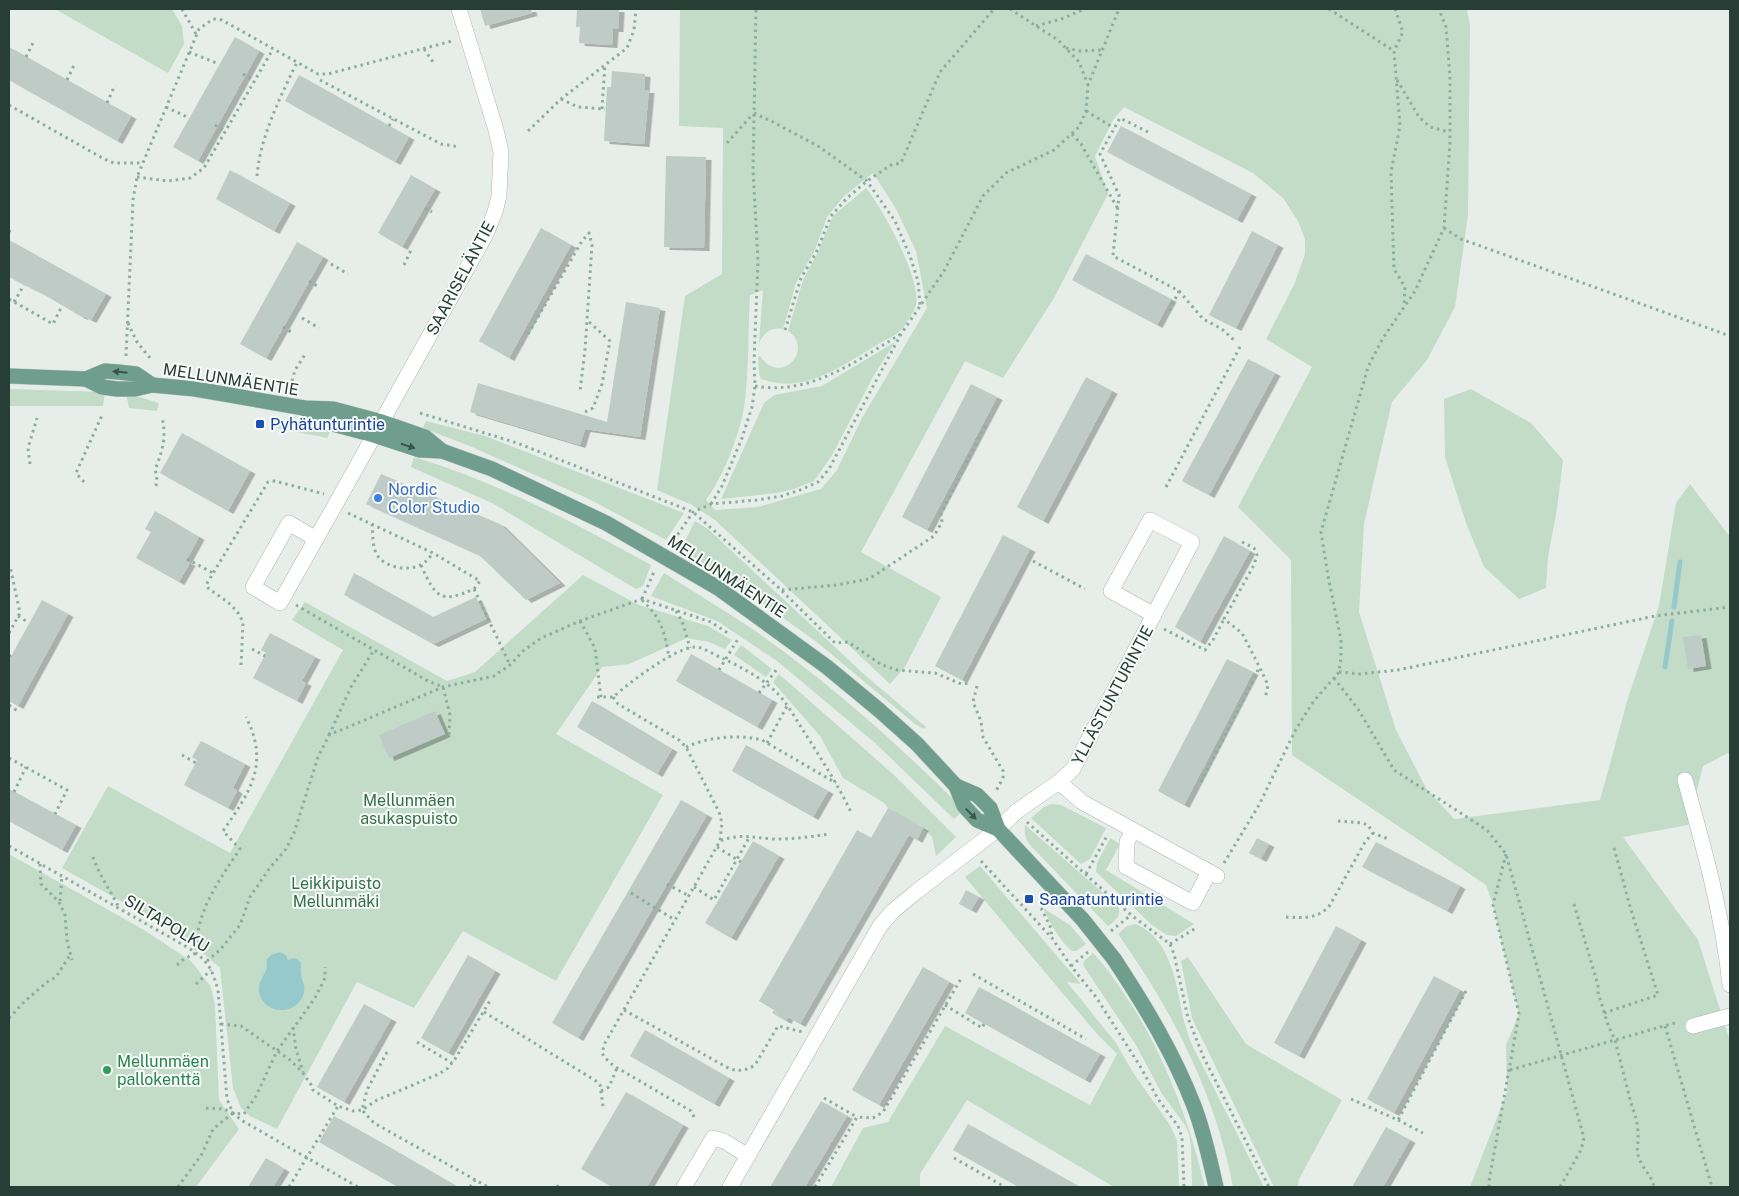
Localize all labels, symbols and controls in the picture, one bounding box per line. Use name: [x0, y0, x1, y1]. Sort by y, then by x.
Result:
street label: SAARISELÄNTIE: [422, 218, 498, 338]
street label: MELLUNMÄENTIE: [162, 358, 300, 400]
one-way arrow: [112, 368, 128, 376]
place label: Pyhätunturintie: [270, 415, 385, 434]
marker: Pyhätunturintie: [254, 418, 266, 430]
one-way arrow: [401, 443, 416, 451]
place label: Nordic Color Studio: [388, 480, 480, 517]
marker: Nordic Color Studio: [372, 492, 384, 504]
street label: MELLUNMÄENTIE: [664, 530, 790, 622]
street label: YLLÄSTUNTURINTIE: [1067, 622, 1157, 768]
park label: Mellunmäen asukaspuisto: [360, 791, 458, 828]
one-way arrow: [965, 807, 977, 819]
park label: Leikkipuisto Mellunmäki: [291, 874, 381, 911]
place label: Saanatunturintie: [1039, 890, 1163, 909]
street label: SILTAPOLKU: [121, 891, 213, 956]
marker: Saanatunturintie: [1023, 893, 1035, 905]
place label: Mellunmäen pallokenttä: [117, 1052, 209, 1089]
marker: Mellunmäen pallokenttä: [101, 1064, 113, 1076]

